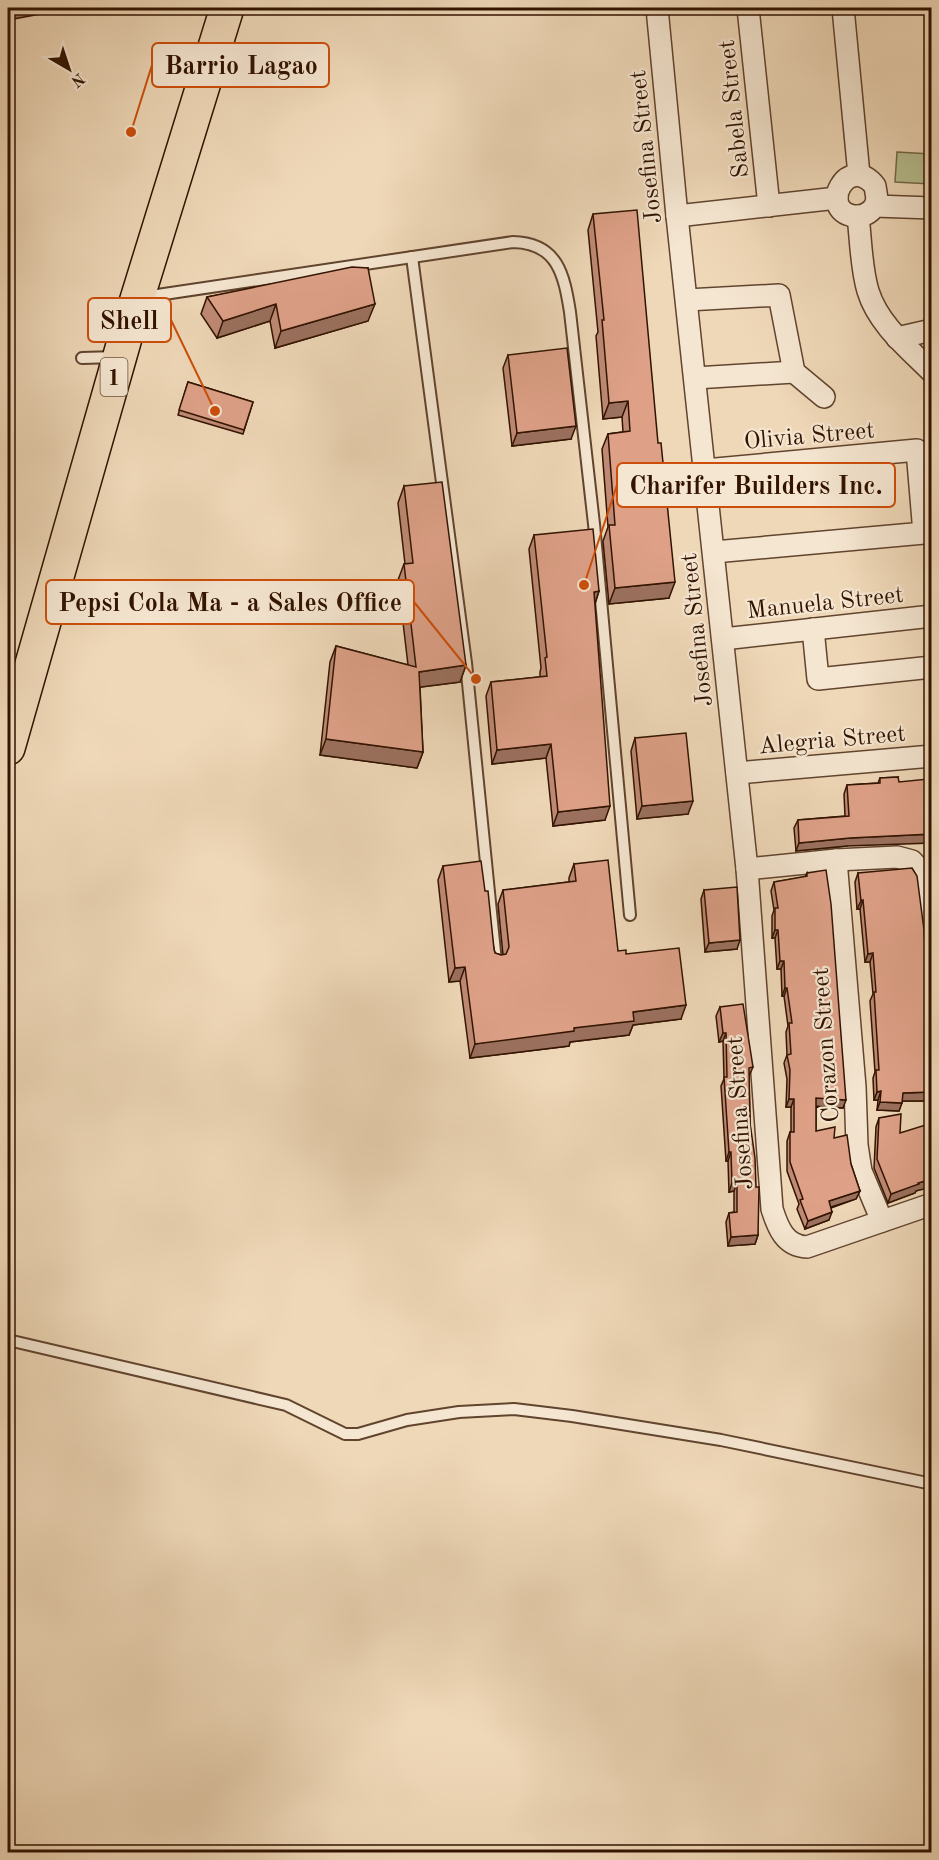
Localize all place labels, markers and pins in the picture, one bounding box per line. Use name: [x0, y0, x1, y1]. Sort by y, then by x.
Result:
callout: Barrio Lagao: [152, 43, 329, 87]
callout: Shell: [88, 298, 171, 342]
callout: Charifer Builders Inc.: [617, 463, 895, 507]
callout: Pepsi Cola Ma - a Sales Office: [46, 580, 414, 624]

